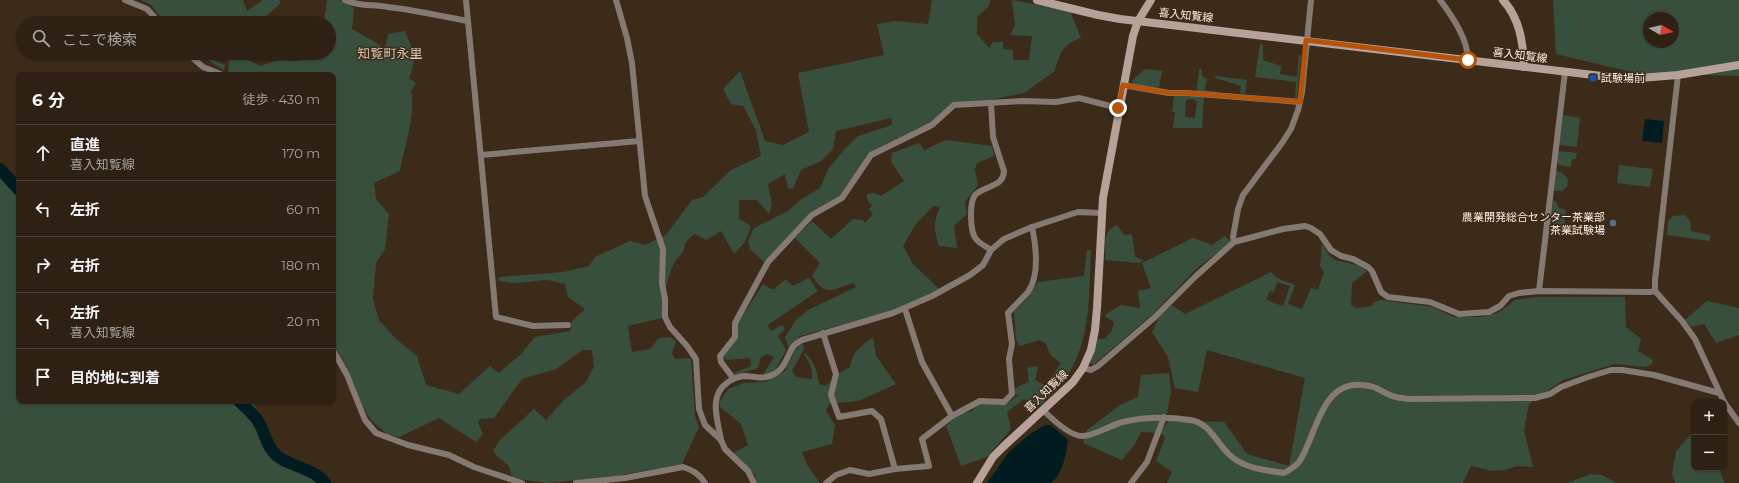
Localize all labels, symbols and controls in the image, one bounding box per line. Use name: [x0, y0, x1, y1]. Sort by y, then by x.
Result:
street label: 喜入知覧線: [1158, 5, 1214, 25]
north arrow: [1643, 12, 1679, 48]
search box: [16, 16, 336, 60]
icon: search: [30, 27, 52, 49]
text: ここで検索: [62, 30, 137, 49]
district label: 知覧町永里: [357, 45, 423, 61]
street label: 喜入知覧線: [1492, 45, 1548, 65]
route start: [1459, 51, 1477, 69]
place label: 試験場前: [1601, 71, 1645, 85]
marker: 試験場前: [1588, 73, 1598, 83]
text: 6 分: [32, 90, 65, 110]
text: 徒歩 · 430 m: [242, 91, 320, 107]
route end: [1109, 99, 1127, 117]
text: 直進: [70, 135, 100, 154]
icon: ahead: [32, 142, 54, 164]
text: 170 m: [282, 145, 320, 161]
text: 喜入知覧線: [70, 156, 135, 172]
icon: left: [32, 198, 54, 220]
text: 左折: [70, 200, 100, 219]
text: 60 m: [286, 201, 320, 217]
place label: 農業開発総合センター茶業部 茶業試験場: [1462, 210, 1605, 237]
marker: 農業開発総合センター茶業部 茶業試験場: [1608, 218, 1618, 228]
icon: right: [32, 254, 54, 276]
text: 右折: [70, 256, 100, 275]
text: 180 m: [281, 257, 320, 273]
text: 左折: [70, 303, 100, 322]
icon: left: [32, 310, 54, 332]
text: 20 m: [287, 313, 320, 329]
text: 喜入知覧線: [70, 324, 135, 340]
icon: arrive: [32, 366, 54, 388]
street label: 喜入知覧線: [1021, 367, 1071, 415]
text: 目的地に到着: [70, 368, 160, 387]
map controls: [1691, 399, 1727, 471]
button: +: [1691, 399, 1727, 435]
button: −: [1691, 435, 1727, 471]

